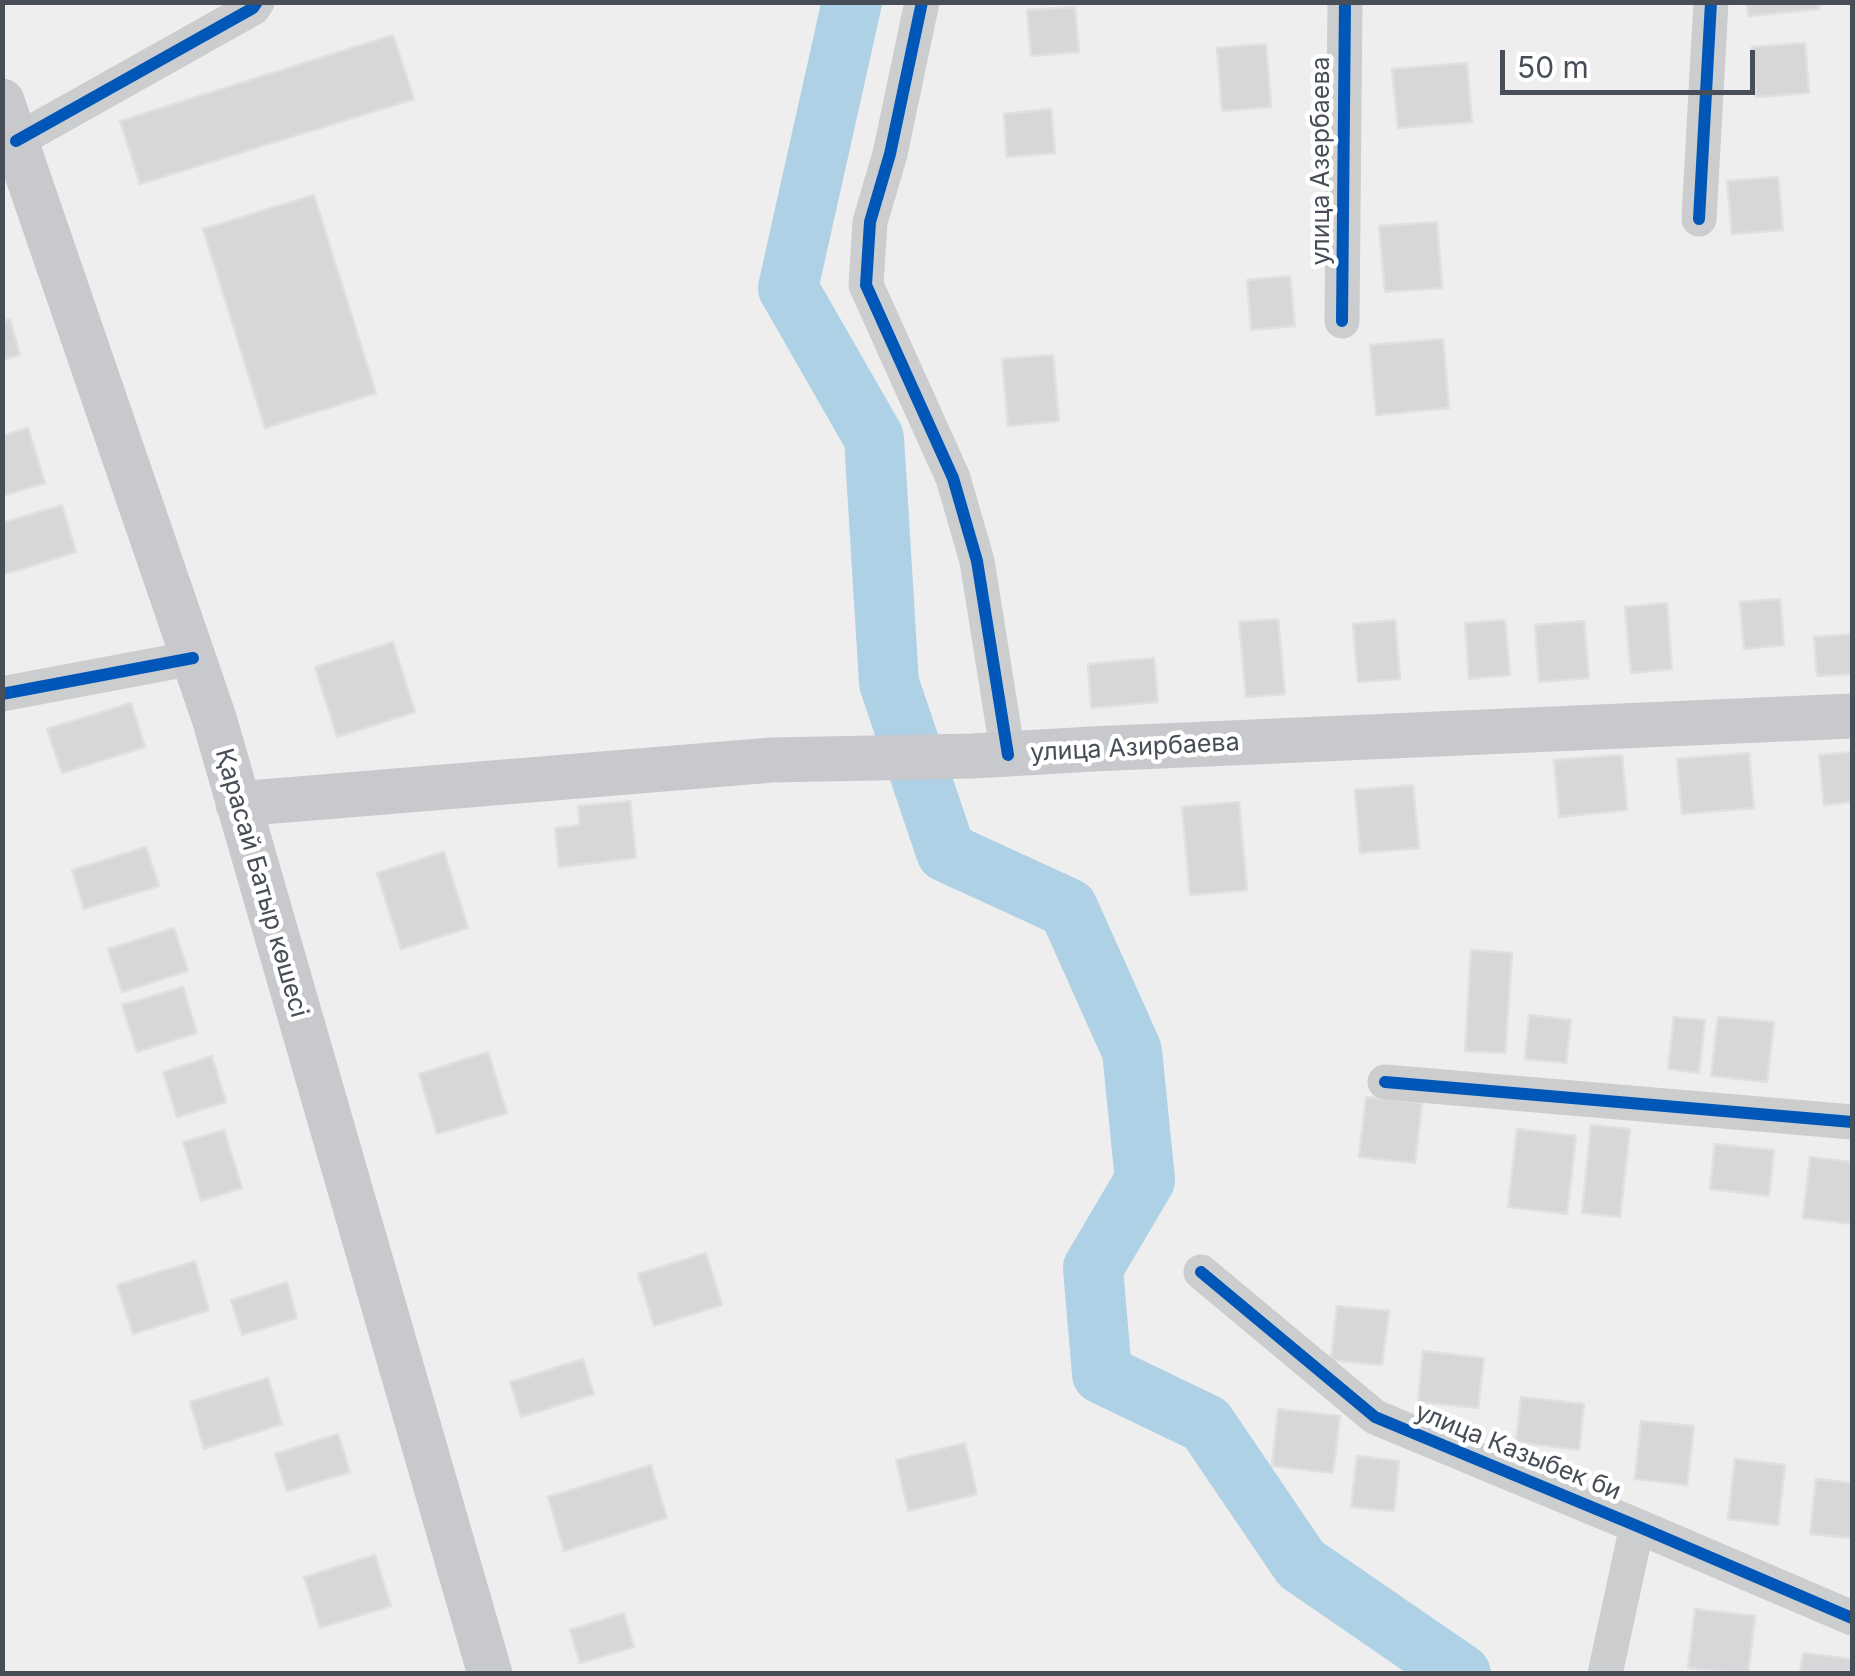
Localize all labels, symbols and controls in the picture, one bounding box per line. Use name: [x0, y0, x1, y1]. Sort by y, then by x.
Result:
scale bar: [1505, 30, 1760, 92]
text: 50 m: [1517, 49, 1589, 85]
street label: улица Азербаева: [1306, 56, 1336, 266]
street label: улица Азирбаева: [1030, 728, 1240, 768]
street label: Қарасай Батыр көшесі: [208, 745, 314, 1021]
street label: улица Казыбек би: [1411, 1397, 1625, 1507]

